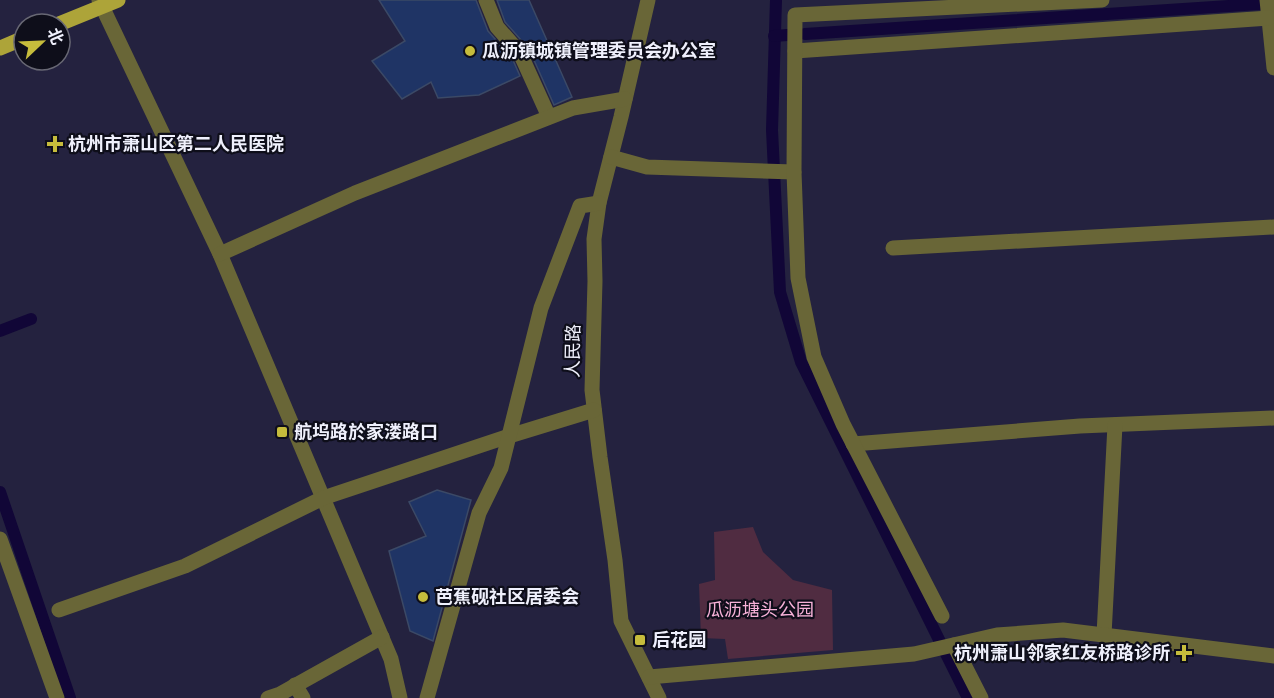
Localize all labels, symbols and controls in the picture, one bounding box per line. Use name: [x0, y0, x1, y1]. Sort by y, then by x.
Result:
north arrow: [12, 12, 72, 72]
text: 北: [43, 25, 67, 47]
place label: 瓜沥镇城镇管理委员会办公室: [482, 40, 716, 62]
marker: 瓜沥镇城镇管理委员会办公室: [463, 44, 477, 58]
place label: 杭州市萧山区第二人民医院: [68, 133, 284, 155]
marker: 杭州市萧山区第二人民医院: [46, 135, 64, 153]
street label: 人民路: [562, 324, 584, 378]
place label: 航坞路於家溇路口: [294, 421, 438, 443]
marker: 航坞路於家溇路口: [275, 425, 289, 439]
place label: 芭蕉砚社区居委会: [435, 586, 579, 608]
marker: 芭蕉砚社区居委会: [416, 590, 430, 604]
park label: 瓜沥塘头公园: [706, 599, 814, 621]
place label: 后花园: [652, 629, 706, 651]
marker: 后花园: [633, 633, 647, 647]
place label: 杭州萧山邻家红友桥路诊所: [954, 642, 1170, 664]
marker: 杭州萧山邻家红友桥路诊所: [1175, 644, 1193, 662]

